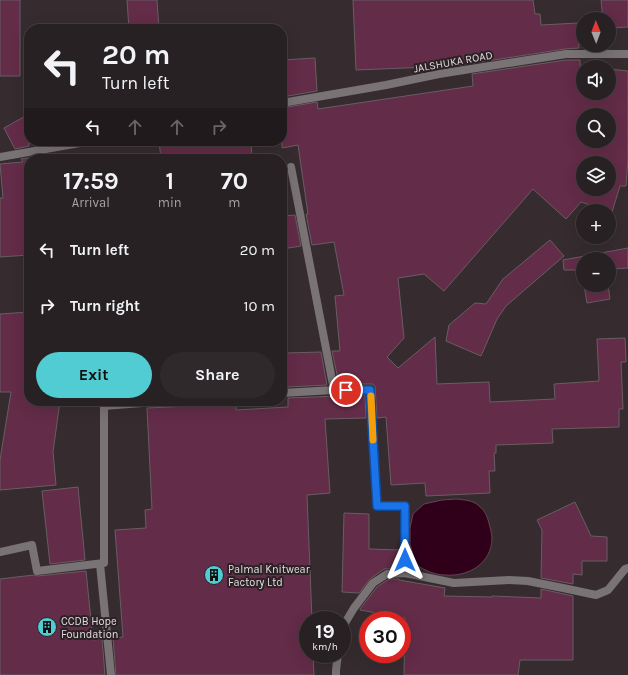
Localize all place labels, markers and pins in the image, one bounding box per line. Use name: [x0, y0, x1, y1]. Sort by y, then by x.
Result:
pin: [329, 373, 363, 407]
place label: Palmal Knitwear Factory Ltd: [228, 563, 310, 589]
building icon: Palmal Knitwear Factory Ltd: [203, 564, 225, 586]
place label: CCDB Hope Foundation: [61, 615, 118, 641]
building icon: CCDB Hope Foundation: [36, 616, 58, 638]

